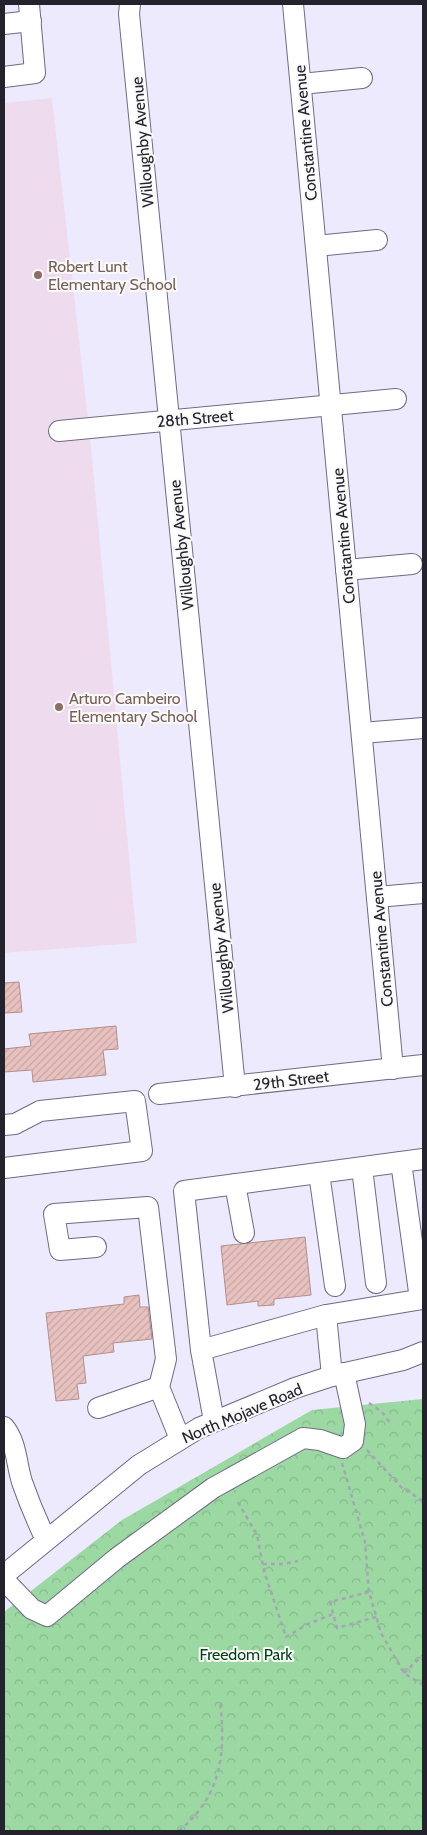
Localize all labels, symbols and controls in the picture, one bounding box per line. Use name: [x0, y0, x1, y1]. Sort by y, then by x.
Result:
street label: Constantine Avenue: [290, 64, 321, 202]
street label: Willoughby Avenue: [127, 76, 158, 208]
place label: Robert Lunt Elementary School: [48, 257, 176, 294]
marker: Robert Lunt Elementary School: [32, 269, 44, 281]
street label: 28th Street: [156, 406, 235, 431]
street label: Constantine Avenue: [328, 467, 359, 605]
street label: Willoughby Avenue: [165, 479, 198, 611]
place label: Arturo Cambeiro Elementary School: [69, 689, 197, 726]
marker: Arturo Cambeiro Elementary School: [53, 701, 65, 713]
street label: Constantine Avenue: [366, 870, 397, 1008]
street label: Willoughby Avenue: [205, 882, 238, 1014]
street label: 29th Street: [252, 1066, 331, 1095]
street label: North Mojave Road: [179, 1379, 305, 1447]
park label: Freedom Park: [199, 1645, 293, 1664]

